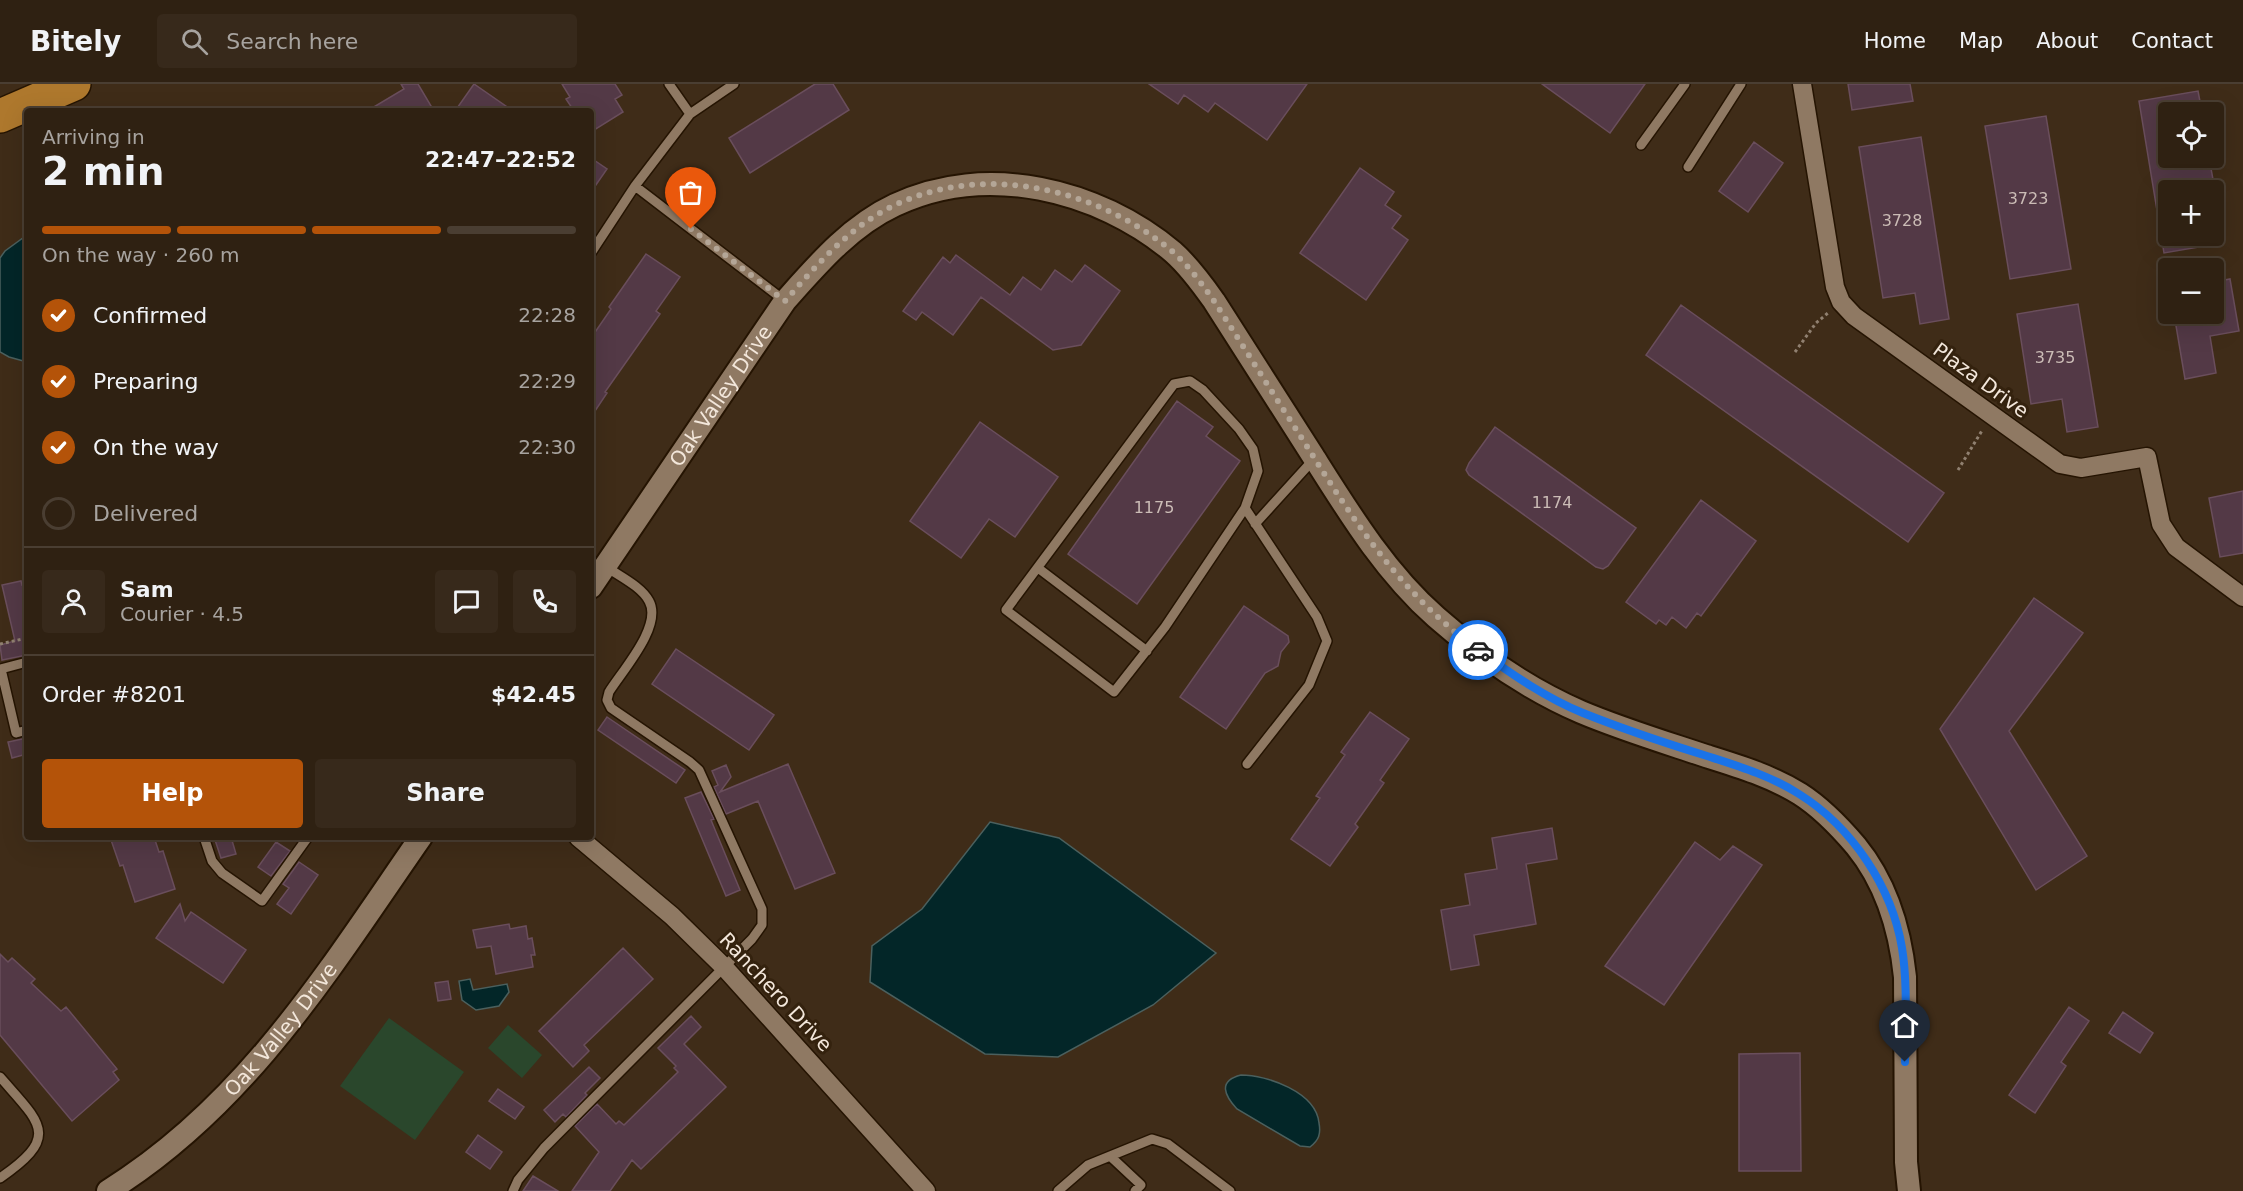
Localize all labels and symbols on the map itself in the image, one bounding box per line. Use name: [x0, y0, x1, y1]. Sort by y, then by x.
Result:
pin: [665, 167, 716, 229]
house number: 3723: [2008, 189, 2048, 208]
house number: 3728: [1882, 211, 1922, 230]
street label: Oak Valley Drive: [664, 321, 777, 471]
street label: Plaza Drive: [1929, 337, 2033, 423]
house number: 3735: [2035, 348, 2075, 367]
house number: 1174: [1532, 493, 1572, 512]
house number: 1175: [1134, 498, 1174, 517]
courier: [1448, 620, 1508, 680]
street label: Ranchero Drive: [715, 927, 837, 1057]
street label: Oak Valley Drive: [219, 958, 342, 1101]
pin: [1879, 1000, 1930, 1062]

